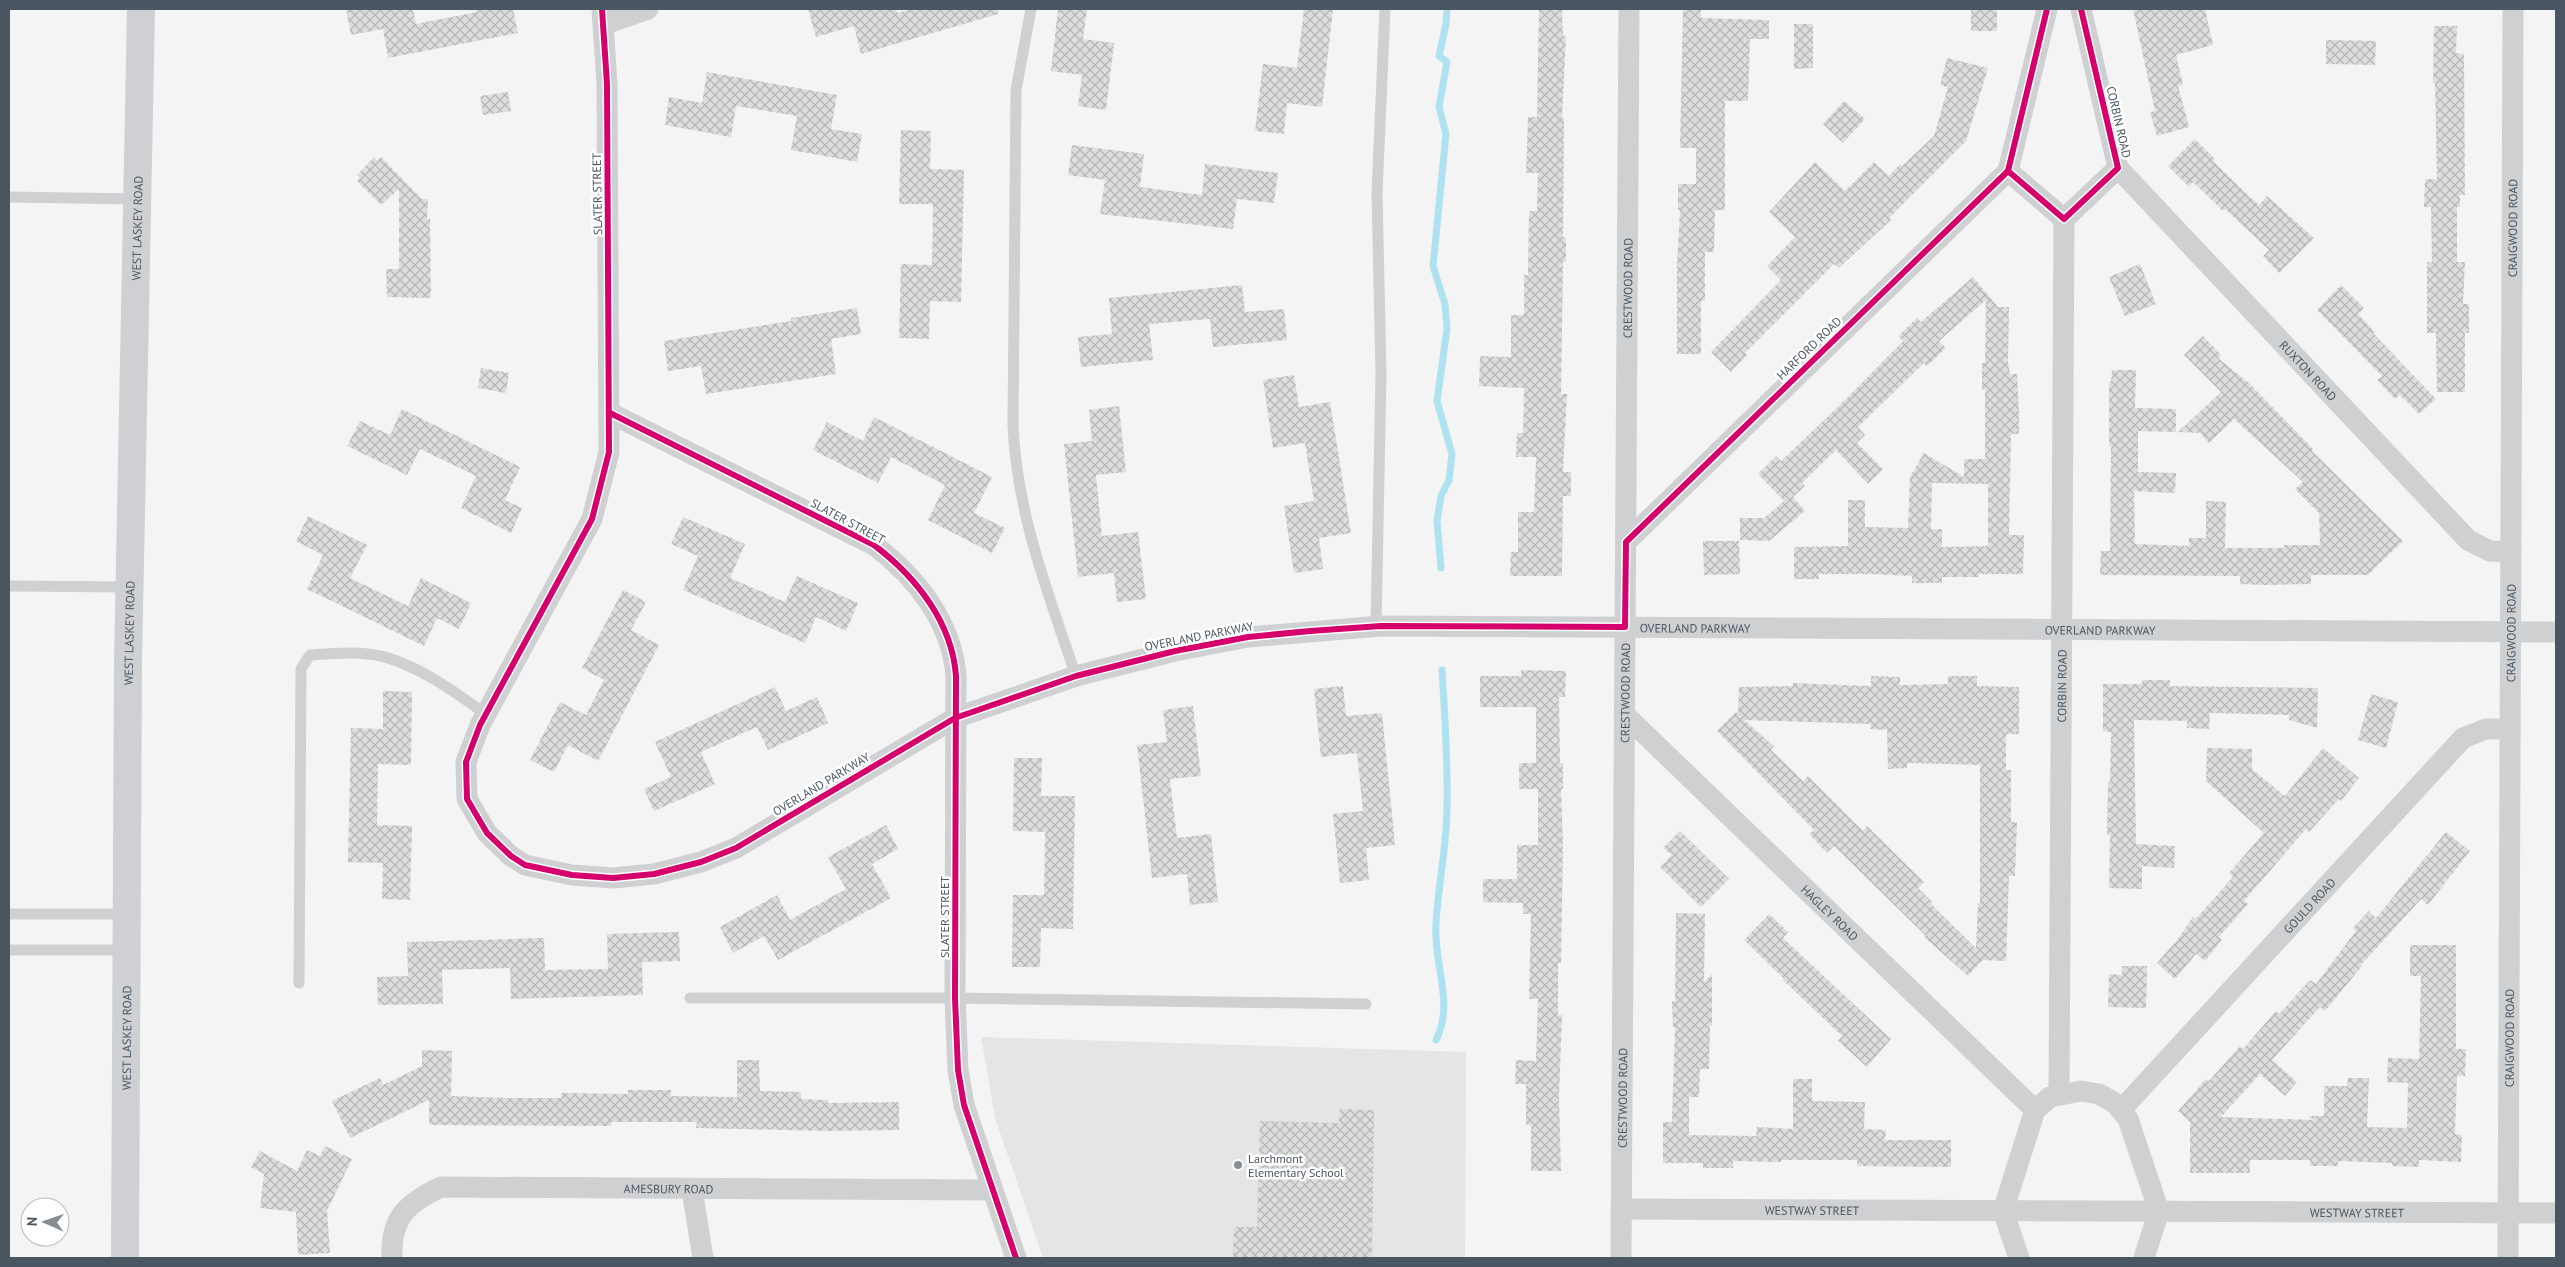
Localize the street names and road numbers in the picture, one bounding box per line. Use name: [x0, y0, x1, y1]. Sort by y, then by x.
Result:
street label: CORBIN ROAD: [2103, 85, 2135, 159]
street label: SLATER STREET: [589, 153, 605, 235]
street label: WEST LASKEY ROAD: [128, 175, 145, 281]
street label: CRAIGWOOD ROAD: [2504, 179, 2520, 277]
street label: CRESTWOOD ROAD: [1619, 238, 1635, 338]
street label: HARFORD ROAD: [1773, 313, 1845, 383]
street label: RUXTON ROAD: [2277, 337, 2340, 404]
street label: SLATER STREET: [808, 495, 888, 547]
street label: WEST LASKEY ROAD: [120, 580, 137, 685]
street label: CRAIGWOOD ROAD: [2503, 584, 2518, 682]
street label: OVERLAND PARKWAY: [1143, 618, 1255, 654]
street label: OVERLAND PARKWAY: [1640, 620, 1751, 635]
street label: OVERLAND PARKWAY: [2045, 622, 2156, 637]
street label: CRESTWOOD ROAD: [1617, 643, 1632, 743]
street label: CORBIN ROAD: [2054, 649, 2069, 723]
street label: OVERLAND PARKWAY: [770, 749, 873, 819]
street label: GOULD ROAD: [2280, 874, 2339, 936]
street label: SLATER STREET: [937, 876, 952, 958]
street label: HAGLEY ROAD: [1798, 881, 1862, 944]
street label: WEST LASKEY ROAD: [118, 985, 134, 1090]
street label: CRAIGWOOD ROAD: [2501, 989, 2517, 1087]
street label: CRESTWOOD ROAD: [1614, 1048, 1630, 1148]
street label: AMESBURY ROAD: [624, 1180, 713, 1196]
street label: WESTWAY STREET: [1765, 1202, 1860, 1218]
street label: WESTWAY STREET: [2310, 1204, 2405, 1220]

